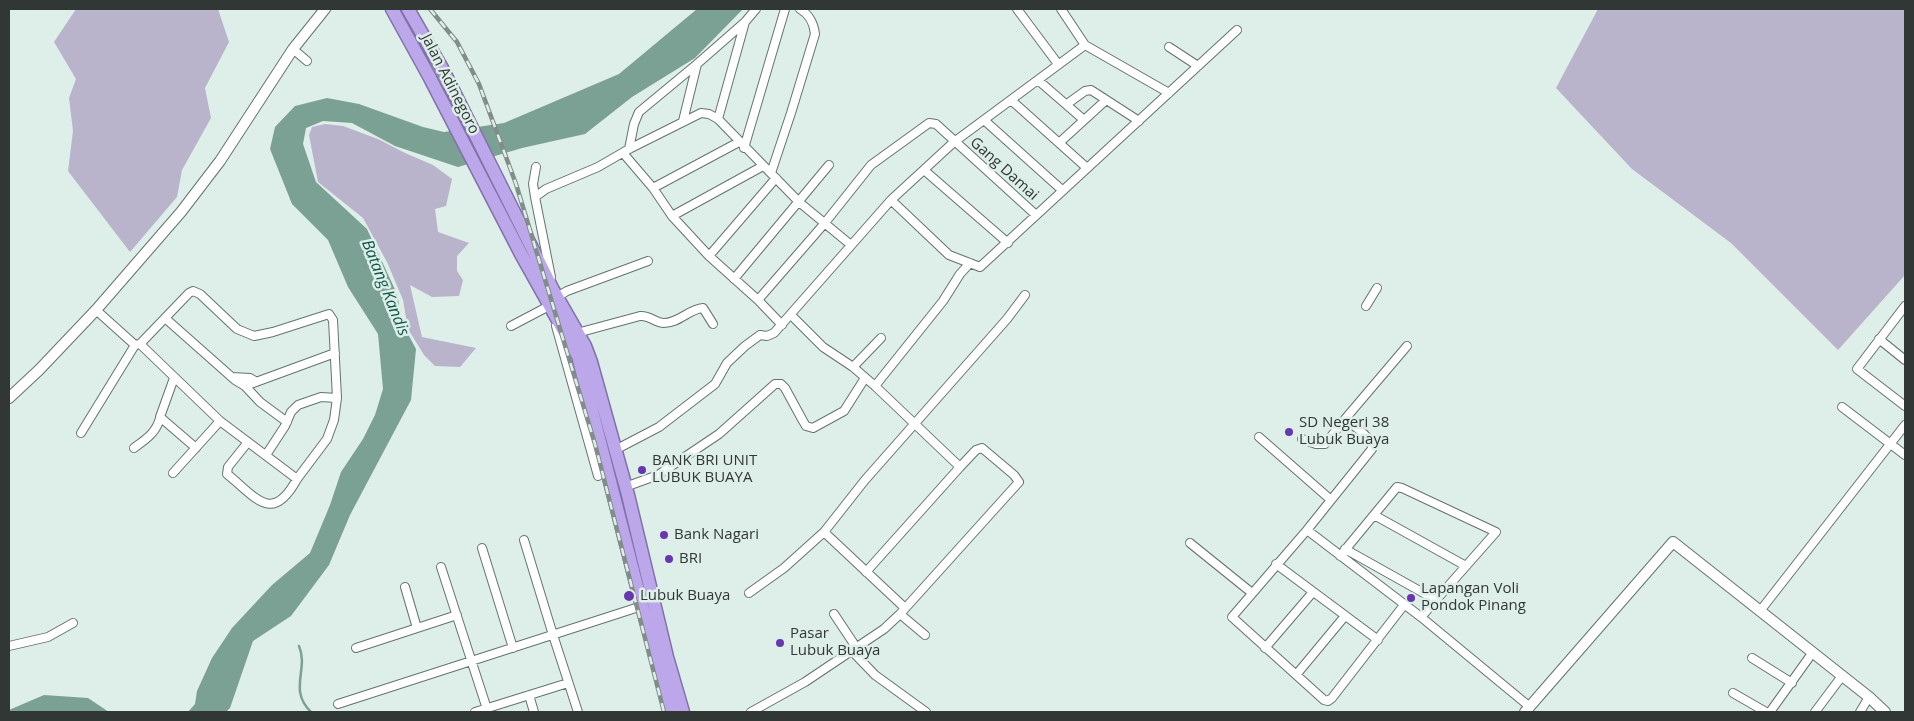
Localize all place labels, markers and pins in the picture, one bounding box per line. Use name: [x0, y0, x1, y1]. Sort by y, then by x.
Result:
place label: SD Negeri 38 Lubuk Buaya: [1299, 414, 1389, 449]
marker: SD Negeri 38 Lubuk Buaya: [1283, 426, 1295, 438]
place label: BANK BRI UNIT LUBUK BUAYA: [652, 452, 757, 487]
marker: BANK BRI UNIT LUBUK BUAYA: [636, 464, 648, 476]
place label: Bank Nagari: [674, 526, 759, 544]
marker: Bank Nagari: [658, 529, 670, 541]
place label: BRI: [679, 550, 702, 568]
marker: BRI: [663, 553, 675, 565]
place label: Lapangan Voli Pondok Pinang: [1421, 580, 1526, 615]
place label: Lubuk Buaya: [640, 587, 730, 605]
marker: Lubuk Buaya: [622, 589, 636, 603]
marker: Lapangan Voli Pondok Pinang: [1405, 592, 1417, 604]
place label: Pasar Lubuk Buaya: [790, 625, 880, 660]
marker: Pasar Lubuk Buaya: [774, 637, 786, 649]

